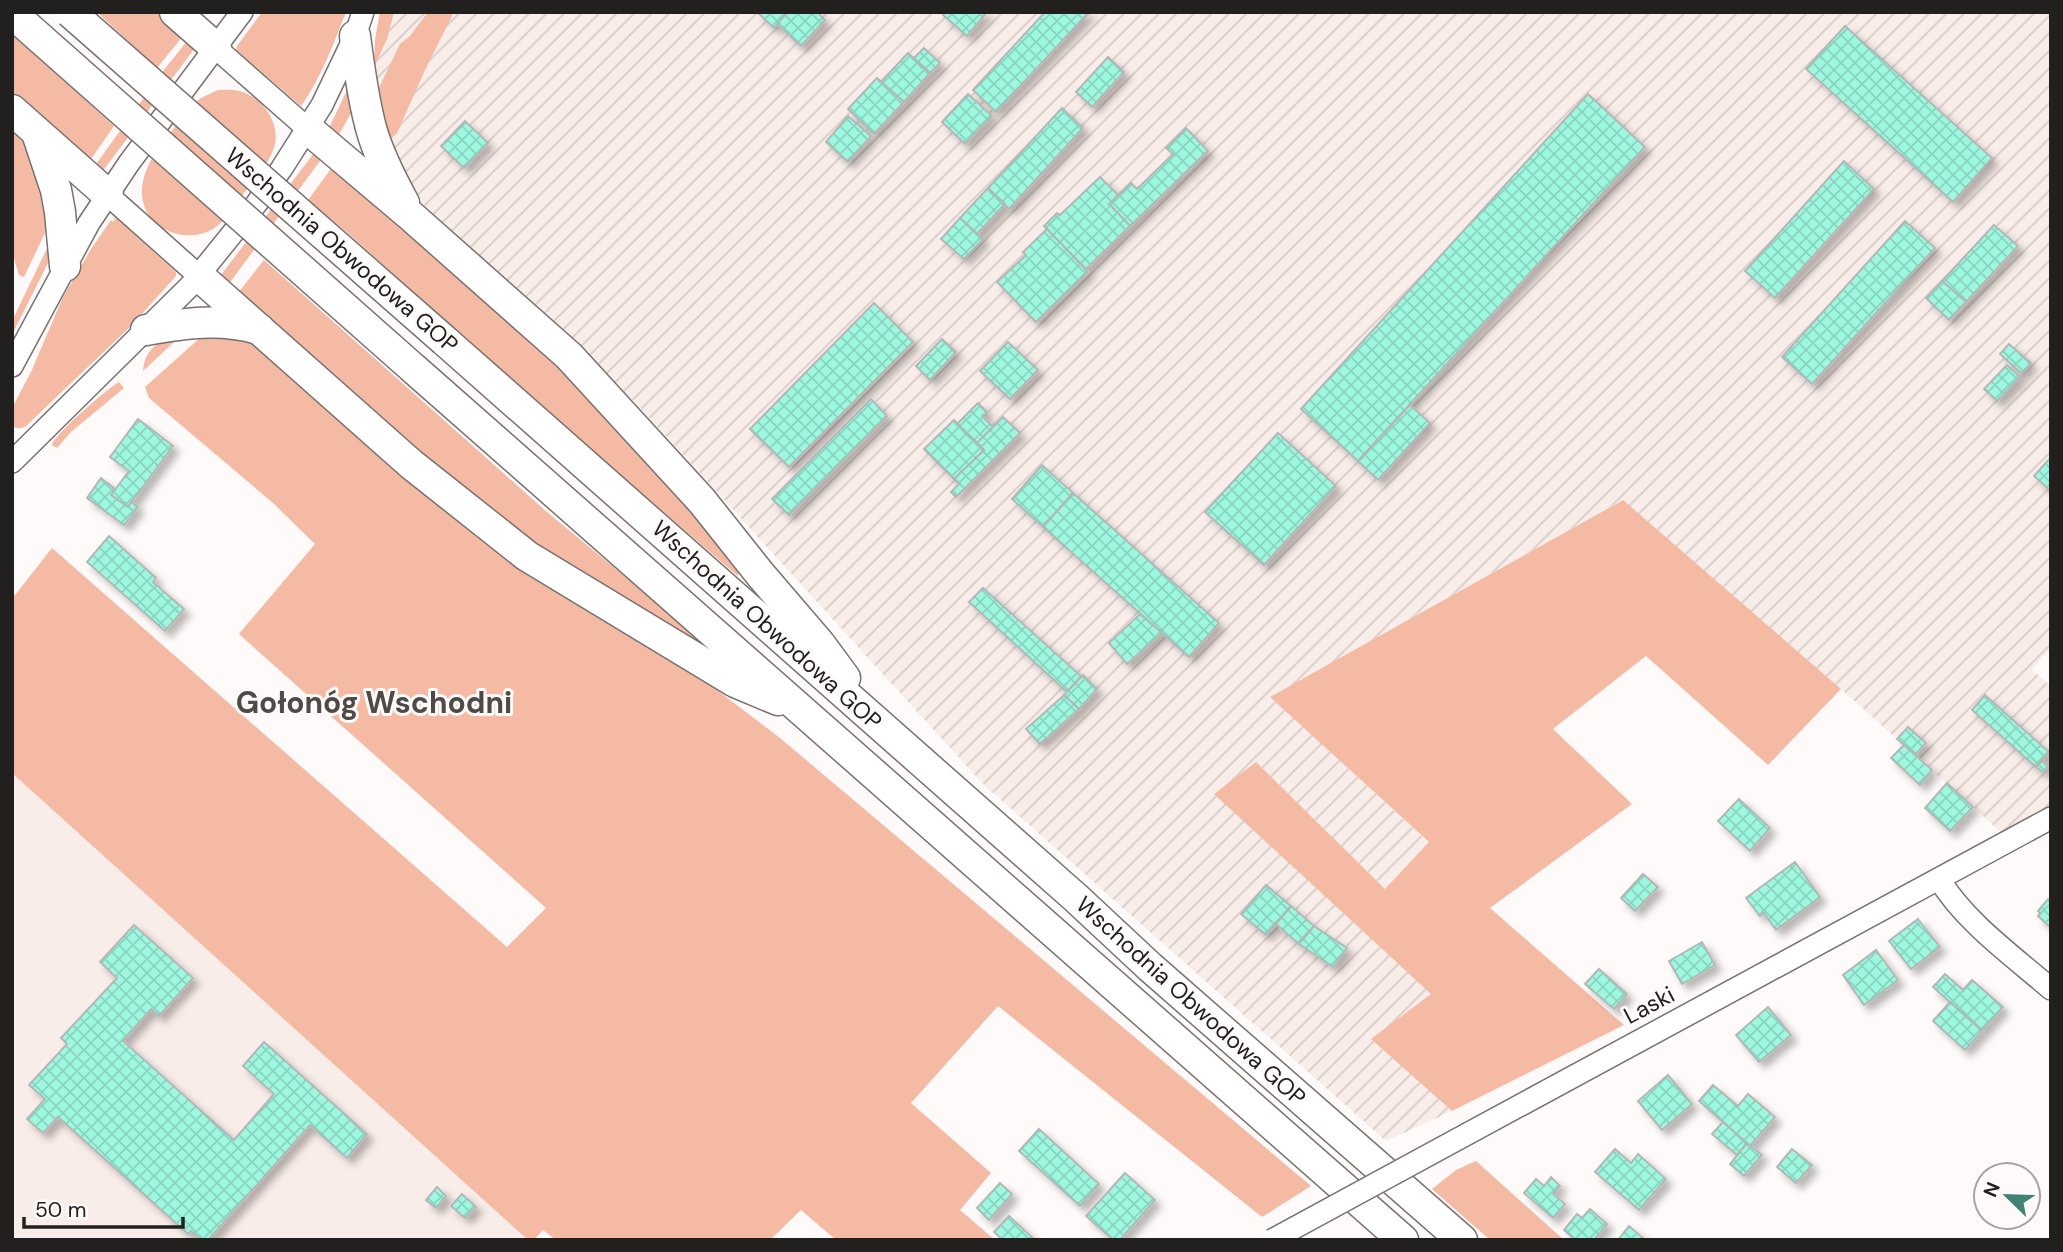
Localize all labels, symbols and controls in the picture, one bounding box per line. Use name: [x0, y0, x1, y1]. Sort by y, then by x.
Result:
street label: Wschodnia Obwodowa GOP: [219, 141, 465, 359]
street label: Wschodnia Obwodowa GOP: [646, 514, 888, 736]
district label: Gołonóg Wschodni: [236, 683, 512, 722]
street label: Wschodnia Obwodowa GOP: [1070, 890, 1312, 1112]
street label: Laski: [1618, 979, 1680, 1031]
north arrow: [1972, 1161, 2042, 1231]
text: N: [1978, 1178, 2006, 1201]
scale bar: [24, 1186, 184, 1230]
text: 50 m: [35, 1196, 86, 1224]

